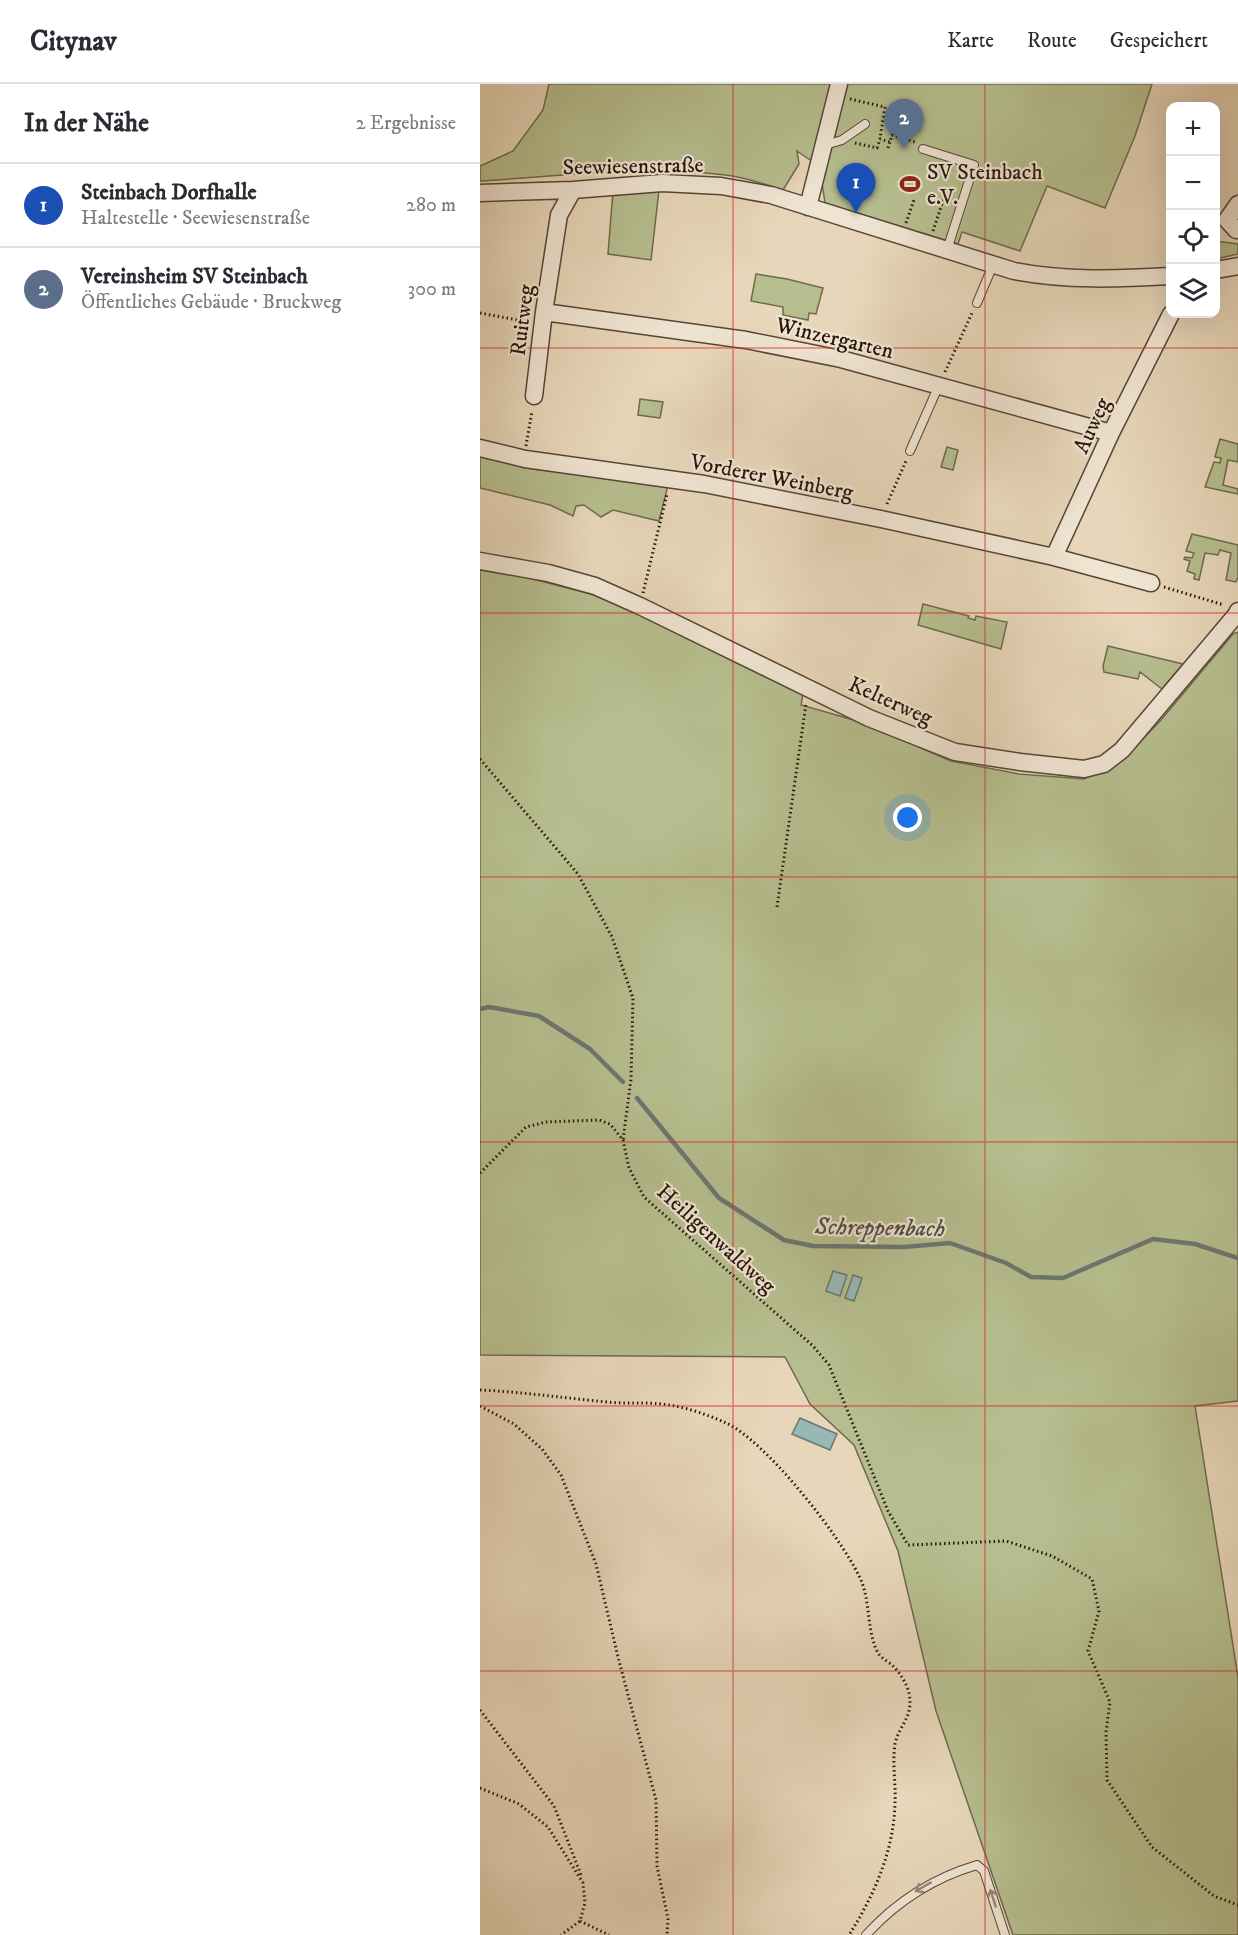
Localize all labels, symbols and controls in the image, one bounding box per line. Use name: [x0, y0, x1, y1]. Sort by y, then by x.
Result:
text: Citynav: [30, 24, 117, 59]
text: Karte: [947, 28, 994, 54]
text: Route: [1027, 28, 1077, 54]
text: Gespeichert: [1110, 28, 1208, 54]
pin: 2: [884, 100, 924, 149]
map controls: [1166, 102, 1220, 318]
button: +: [1166, 102, 1220, 156]
text: In der Nähe: [24, 107, 149, 140]
text: 2 Ergebnisse: [356, 111, 456, 136]
street label: Seewiesenstraße: [562, 152, 704, 181]
button: −: [1166, 156, 1220, 210]
place label: SV Steinbach e.V.: [927, 159, 1043, 211]
pin: 1: [836, 164, 875, 213]
sports icon: SV Steinbach e.V.: [898, 172, 922, 196]
text: Steinbach Dorfhalle: [81, 179, 257, 206]
text: 1: [40, 193, 47, 218]
text: 280 m: [406, 193, 456, 218]
text: Haltestelle · Seewiesenstraße: [81, 206, 310, 231]
button: locate: [1166, 210, 1220, 264]
text: Vereinsheim SV Steinbach: [81, 263, 308, 290]
button: layers: [1166, 264, 1220, 318]
text: 2: [39, 277, 48, 302]
text: 300 m: [408, 277, 456, 302]
street label: Ruitweg: [505, 283, 540, 357]
text: Öffentliches Gebäude · Bruckweg: [81, 290, 341, 315]
street label: Winzergarten: [772, 312, 897, 365]
street label: Auweg: [1068, 393, 1117, 458]
street label: Vorderer Weinberg: [687, 448, 856, 507]
street label: Kelterweg: [844, 671, 937, 732]
your location: [893, 803, 922, 832]
street label: Heiligenwaldweg: [651, 1179, 781, 1300]
water label: Schreppenbach: [814, 1212, 946, 1244]
one-way arrow: [915, 1882, 933, 1893]
one-way arrow: [987, 1889, 998, 1908]

